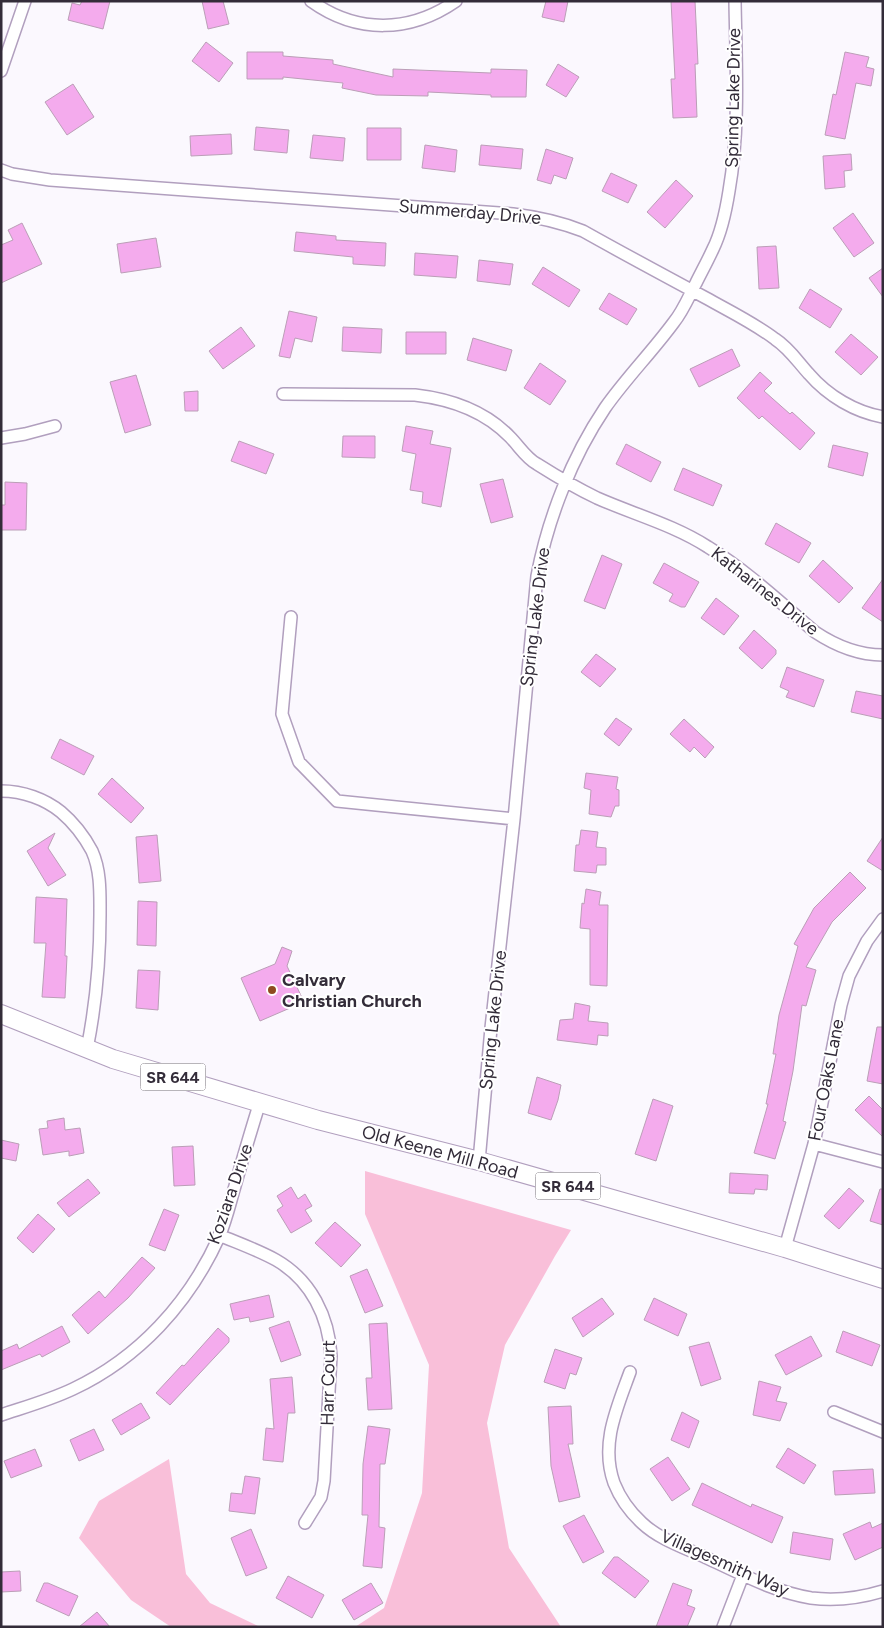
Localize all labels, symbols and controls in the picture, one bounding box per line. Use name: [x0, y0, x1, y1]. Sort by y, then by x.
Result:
street label: Spring Lake Drive: [721, 28, 745, 168]
street label: Summerday Drive: [398, 195, 542, 229]
street label: Katharines Drive: [707, 542, 823, 640]
street label: Spring Lake Drive: [516, 546, 554, 688]
street label: Spring Lake Drive: [475, 949, 511, 1091]
place label: Calvary Christian Church: [282, 969, 422, 1012]
marker: Calvary Christian Church: [266, 984, 278, 996]
street label: Four Oaks Lane: [803, 1017, 849, 1143]
road number: SR 644: [140, 1064, 206, 1090]
street label: Old Keene Mill Road: [359, 1121, 521, 1183]
street label: Koziara Drive: [203, 1141, 258, 1247]
road number: SR 644: [536, 1172, 600, 1200]
street label: Harr Court: [316, 1340, 340, 1426]
street label: Villagesmith Way: [657, 1525, 793, 1601]

